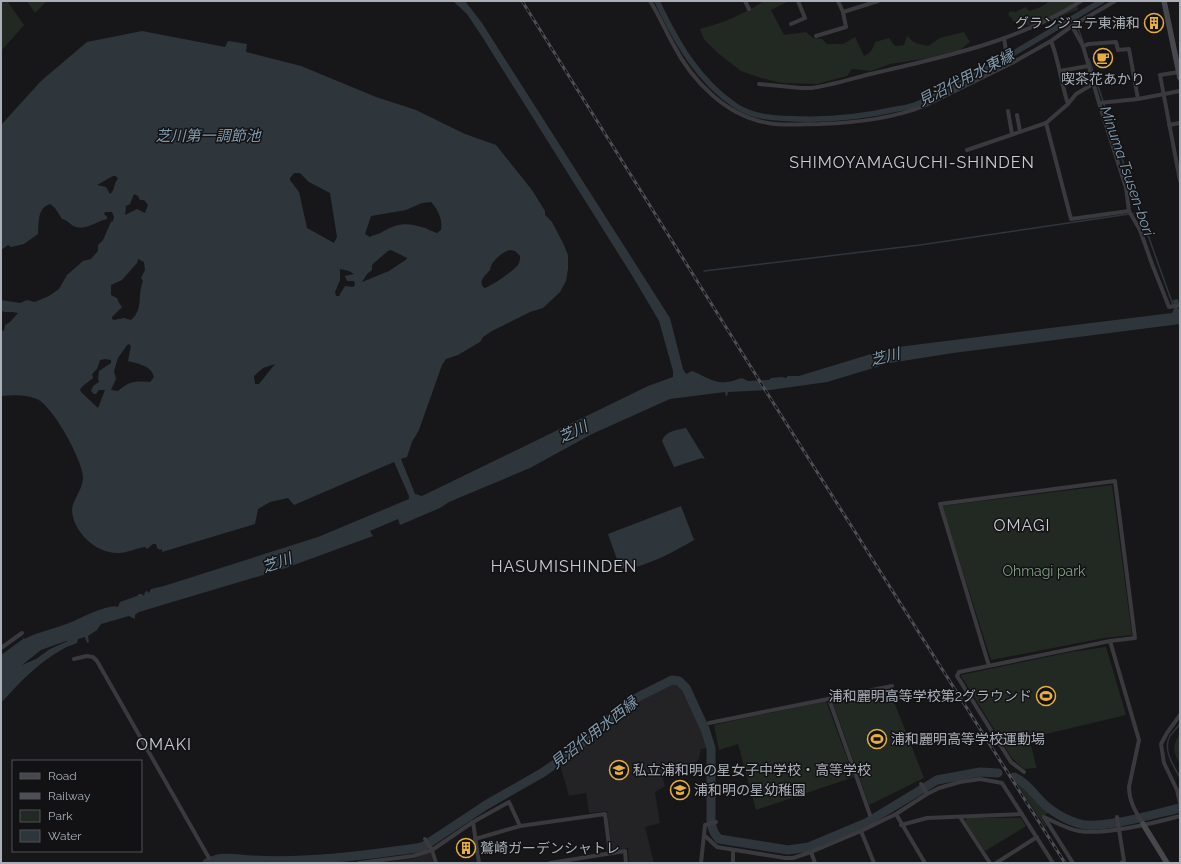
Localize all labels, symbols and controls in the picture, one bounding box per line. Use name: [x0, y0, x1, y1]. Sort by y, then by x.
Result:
building icon: グランジュテ東浦和: [1143, 12, 1165, 34]
place label: グランジュテ東浦和: [1015, 15, 1140, 31]
water label: 見沼代用水東縁: [915, 45, 1019, 110]
cafe icon: 喫茶花あかり: [1092, 47, 1114, 69]
place label: 喫茶花あかり: [1061, 71, 1145, 87]
water label: Minuma Tsusen-bori: [1096, 104, 1158, 239]
water label: 芝川第一調節池: [155, 127, 262, 145]
district label: SHIMOYAMAGUCHI-SHINDEN: [789, 153, 1035, 172]
water label: 芝川: [868, 344, 904, 369]
water label: 芝川: [556, 417, 592, 446]
district label: OMAGI: [994, 516, 1050, 535]
water label: 芝川: [260, 549, 296, 577]
district label: HASUMISHINDEN: [491, 557, 637, 576]
park label: Ohmagi park: [1002, 563, 1086, 579]
sports icon: 浦和麗明高等学校第2グラウンド: [1035, 685, 1057, 707]
place label: 浦和麗明高等学校第2グラウンド: [829, 688, 1032, 704]
water label: 見沼代用水西縁: [547, 692, 642, 772]
sports icon: 浦和麗明高等学校運動場: [866, 728, 888, 750]
place label: 浦和麗明高等学校運動場: [891, 731, 1045, 747]
district label: OMAKI: [136, 735, 192, 754]
school or university icon: 私立浦和明の星女子中学校・高等学校: [608, 759, 630, 781]
legend: [12, 760, 142, 852]
place label: 私立浦和明の星女子中学校・高等学校: [633, 762, 871, 778]
text: Road: [48, 769, 77, 783]
school or university icon: 浦和明の星幼稚園: [669, 779, 691, 801]
place label: 浦和明の星幼稚園: [694, 782, 806, 798]
text: Railway: [48, 789, 91, 803]
text: Park: [48, 809, 73, 823]
text: Water: [48, 829, 82, 843]
building icon: 鷲崎ガーデンシャトレ: [455, 837, 477, 859]
place label: 鷲崎ガーデンシャトレ: [480, 840, 620, 856]

